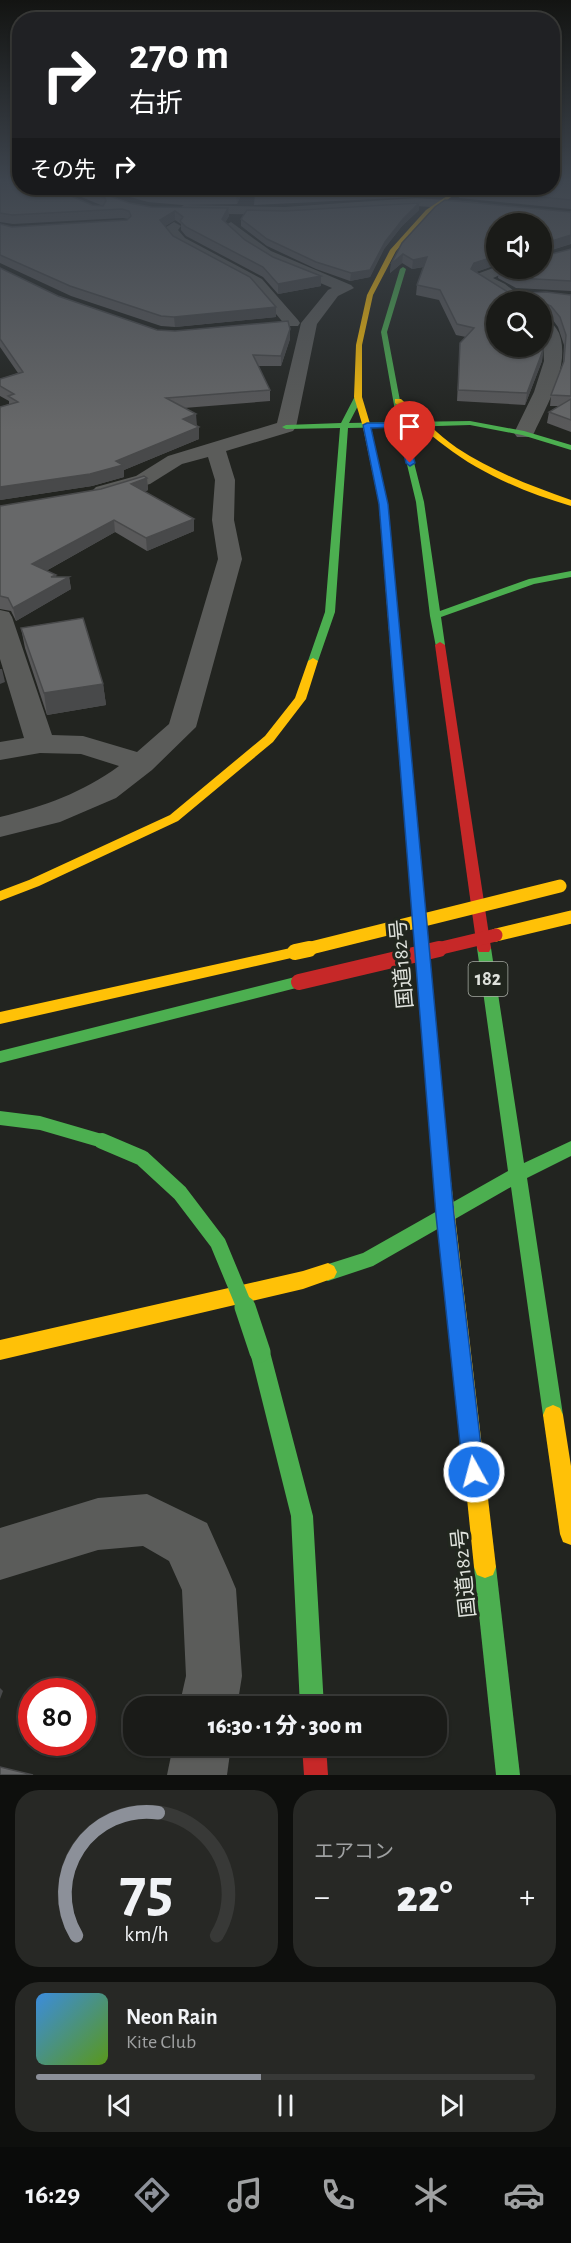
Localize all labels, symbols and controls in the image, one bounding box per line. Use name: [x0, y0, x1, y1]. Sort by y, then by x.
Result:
text: 270 m: [129, 34, 229, 76]
icon: right: [30, 36, 108, 114]
text: 右折: [129, 90, 183, 117]
icon: right: [108, 150, 141, 183]
text: その先: [30, 159, 96, 181]
map controls: [486, 213, 552, 357]
button: sound: [486, 213, 552, 279]
button: search: [486, 291, 552, 357]
pin: [384, 401, 435, 463]
icon: arrive: [393, 410, 426, 443]
street label: 国道182号: [387, 918, 416, 1010]
road number: 182: [468, 962, 508, 996]
position arrow: [442, 1440, 506, 1504]
street label: 国道182号: [448, 1527, 479, 1619]
speed limit sign: 80: [18, 1678, 96, 1756]
text: 16:30 · 1 分 · 300 m: [208, 1715, 362, 1737]
text: エアコン: [314, 1842, 394, 1862]
text: 75: [120, 1860, 173, 1922]
text: 22°: [396, 1875, 453, 1920]
text: −: [314, 1881, 330, 1914]
text: +: [519, 1881, 535, 1914]
text: km/h: [124, 1924, 169, 1945]
text: Neon Rain: [126, 2006, 218, 2028]
text: Kite Club: [126, 2032, 196, 2052]
icon: previous: [103, 2089, 136, 2122]
icon: pause: [269, 2089, 302, 2122]
icon: next: [435, 2089, 468, 2122]
icon: directions: [131, 2174, 173, 2216]
icon: music: [224, 2174, 266, 2216]
icon: phone: [317, 2174, 359, 2216]
icon: climate: [410, 2174, 452, 2216]
icon: car: [503, 2174, 545, 2216]
text: 16:29: [26, 2181, 80, 2208]

